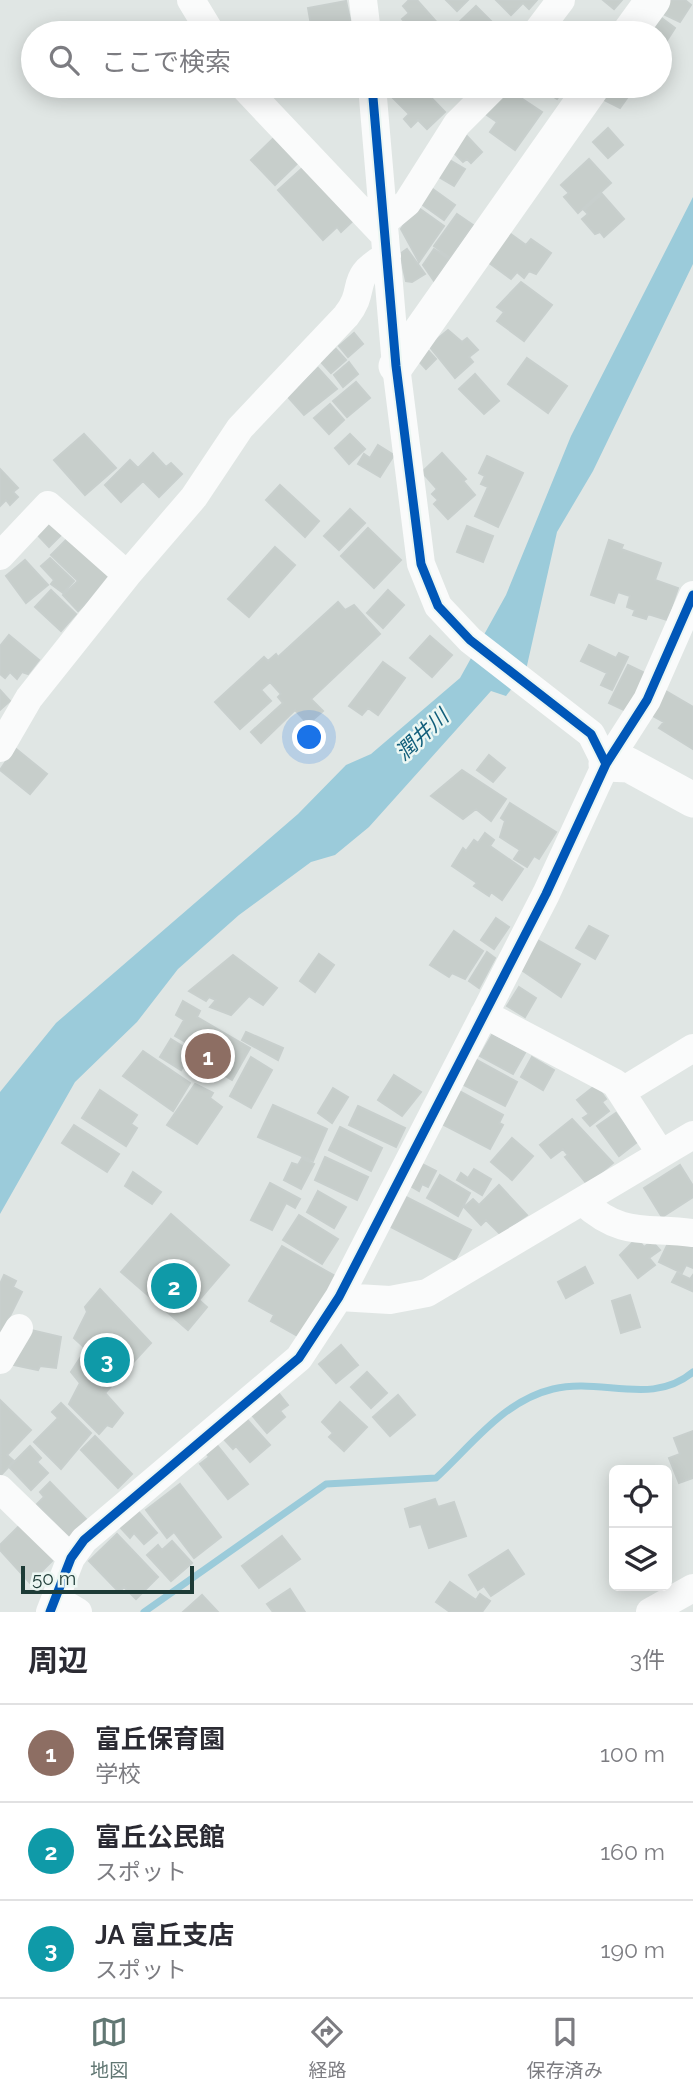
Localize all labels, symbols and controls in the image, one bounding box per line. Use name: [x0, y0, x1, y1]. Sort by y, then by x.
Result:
search box: [21, 21, 672, 98]
icon: search: [45, 41, 83, 79]
text: ここで検索: [101, 47, 231, 77]
water label: 潤井川: [390, 703, 455, 765]
your location: [292, 720, 326, 754]
pin: 1: [185, 1030, 231, 1082]
pin: 2: [151, 1260, 197, 1312]
pin: 3: [84, 1334, 130, 1386]
map controls: [609, 1465, 672, 1591]
button: locate: [609, 1465, 672, 1528]
button: layers: [609, 1528, 672, 1591]
scale bar: [21, 1563, 194, 1595]
text: 50 m: [32, 1567, 76, 1589]
text: 周辺: [28, 1643, 88, 1678]
text: 3件: [630, 1646, 665, 1673]
text: 富丘保育園: [95, 1724, 225, 1754]
text: 1: [45, 1740, 57, 1767]
text: 100 m: [600, 1740, 665, 1767]
text: 学校: [95, 1760, 141, 1787]
text: 富丘公民館: [95, 1822, 225, 1852]
text: 2: [45, 1838, 57, 1865]
text: 160 m: [600, 1838, 665, 1865]
text: スポット: [95, 1858, 187, 1885]
text: JA 富丘支店: [95, 1920, 234, 1950]
text: 3: [45, 1936, 57, 1963]
text: 190 m: [601, 1936, 665, 1963]
text: スポット: [95, 1956, 187, 1983]
tab: 地図: [90, 2013, 128, 2082]
tab: 経路: [308, 2013, 347, 2082]
tab: 保存済み: [527, 2013, 603, 2082]

